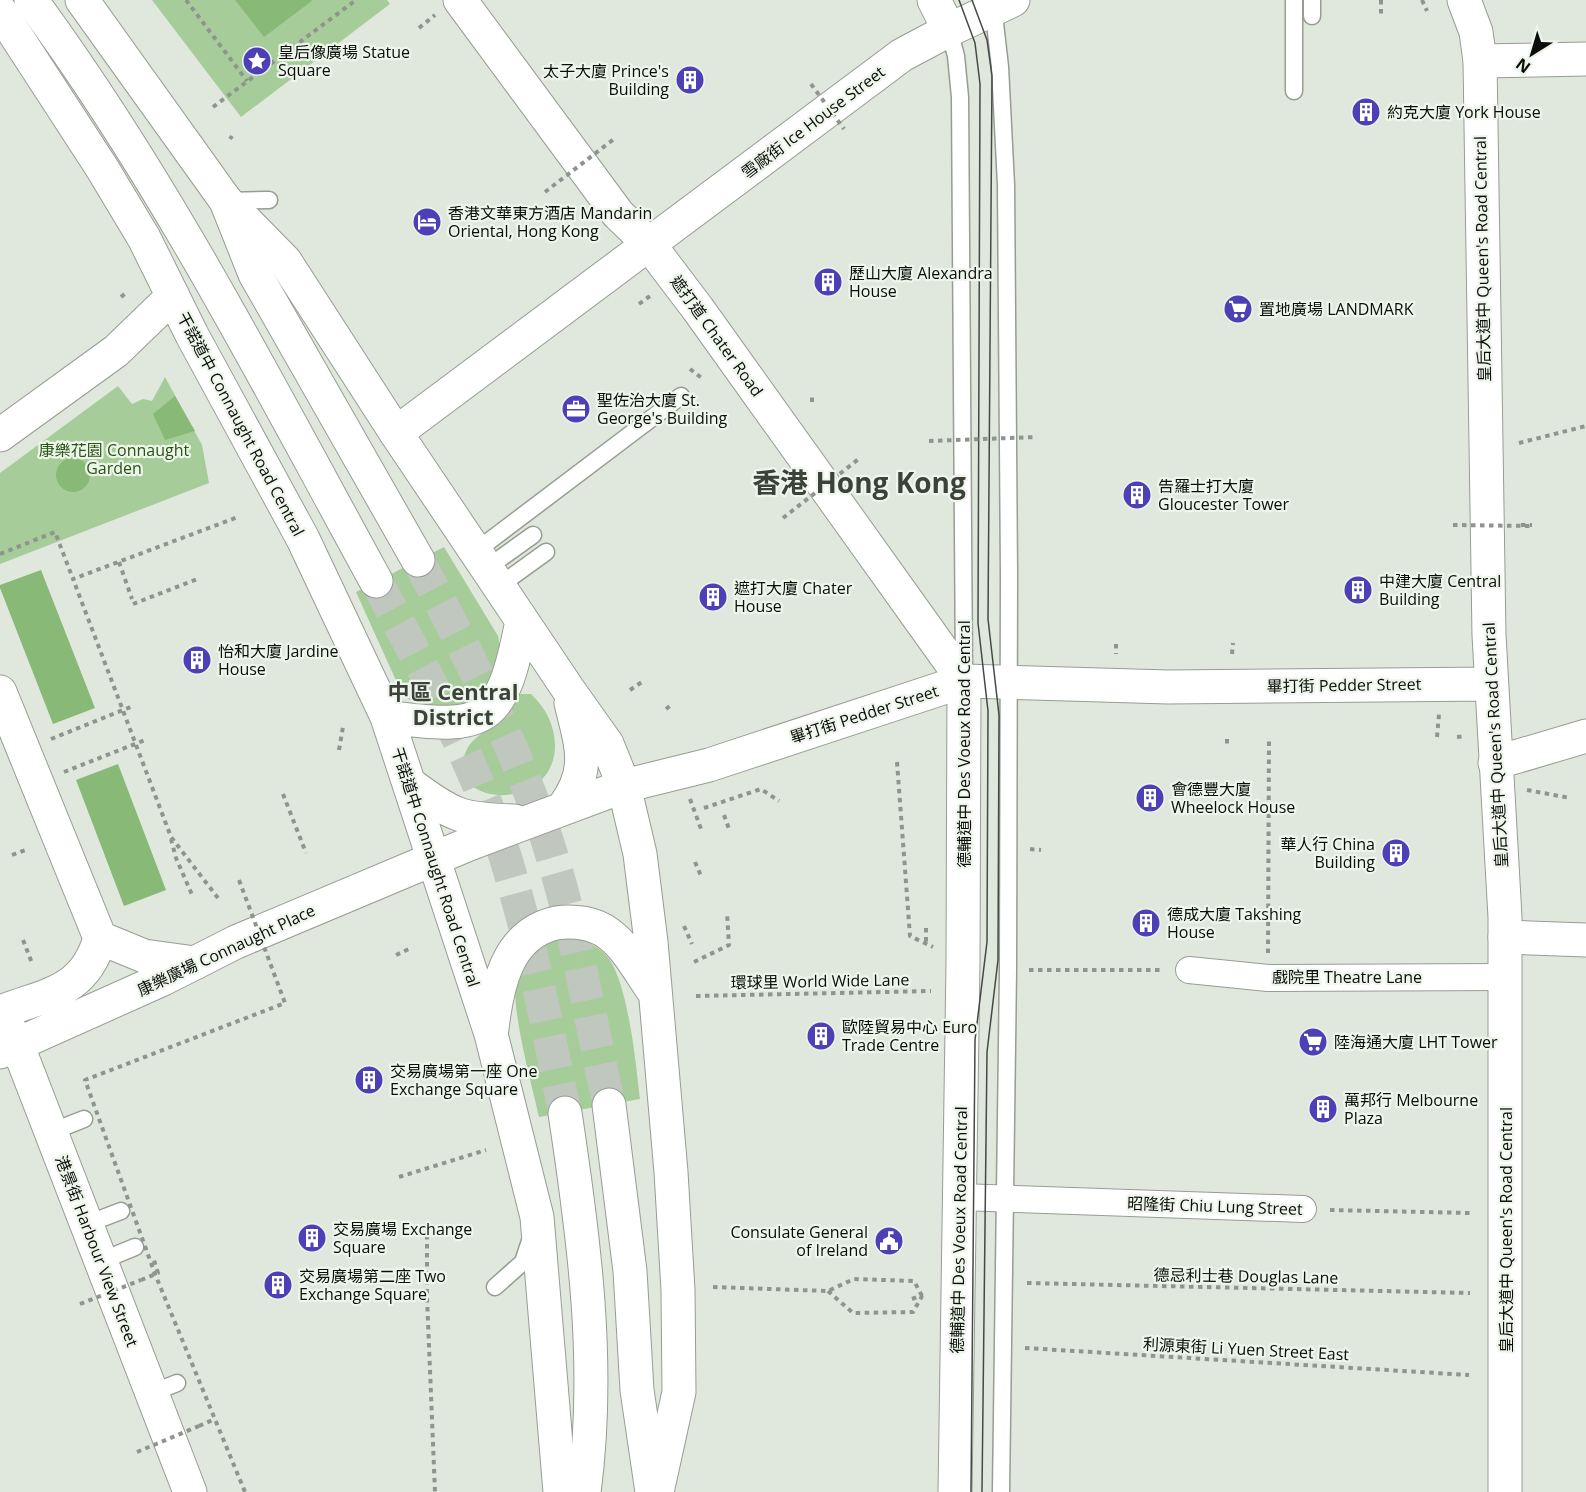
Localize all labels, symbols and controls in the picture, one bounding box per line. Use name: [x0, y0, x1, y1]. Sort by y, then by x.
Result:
north arrow: [1502, 24, 1562, 84]
place label: 皇后像廣場 Statue Square: [278, 41, 410, 81]
place icon: 皇后像廣場 Statue Square: [241, 45, 273, 77]
text: N: [1511, 53, 1535, 79]
place label: 太子大廈 Prince's Building: [543, 60, 669, 100]
street label: 雪廠街 Ice House Street: [737, 61, 889, 183]
building icon: 太子大廈 Prince's Building: [674, 64, 706, 96]
building icon: 約克大廈 York House: [1350, 96, 1382, 128]
place label: 約克大廈 York House: [1387, 101, 1541, 123]
street label: 皇后大道中 Queen's Road Central: [1469, 136, 1495, 382]
place label: 香港文華東方酒店 Mandarin Oriental, Hong Kong: [448, 202, 652, 242]
hotel icon: 香港文華東方酒店 Mandarin Oriental, Hong Kong: [411, 206, 443, 238]
place label: 歷山大廈 Alexandra House: [849, 262, 993, 302]
building icon: 歷山大廈 Alexandra House: [812, 266, 844, 298]
street label: 遮打道 Chater Road: [666, 271, 768, 401]
supermarket icon: 置地廣場 LANDMARK: [1222, 293, 1254, 325]
place label: 置地廣場 LANDMARK: [1259, 298, 1414, 320]
street label: 干諾道中 Connaught Road Central: [172, 308, 310, 540]
place label: 聖佐治大廈 St. George's Building: [597, 389, 728, 429]
office icon: 聖佐治大廈 St. George's Building: [560, 393, 592, 425]
park label: 康樂花園 Connaught Garden: [39, 439, 189, 479]
district label: 香港 Hong Kong: [752, 463, 966, 501]
place label: 告羅士打大廈 Gloucester Tower: [1158, 475, 1290, 515]
building icon: 告羅士打大廈 Gloucester Tower: [1121, 479, 1153, 511]
place label: 中建大廈 Central Building: [1379, 570, 1501, 610]
building icon: 中建大廈 Central Building: [1342, 574, 1374, 606]
place label: 遮打大廈 Chater House: [734, 577, 853, 617]
building icon: 遮打大廈 Chater House: [697, 581, 729, 613]
street label: 德輔道中 Des Voeux Road Central: [953, 620, 975, 868]
street label: 皇后大道中 Queen's Road Central: [1478, 622, 1512, 868]
place label: 怡和大廈 Jardine House: [218, 640, 339, 680]
building icon: 怡和大廈 Jardine House: [181, 644, 213, 676]
street label: 畢打街 Pedder Street: [1266, 673, 1422, 697]
district label: 中區 Central District: [388, 676, 518, 731]
street label: 畢打街 Pedder Street: [787, 680, 941, 748]
street label: 干諾道中 Connaught Road Central: [387, 744, 485, 990]
place label: 會德豐大廈 Wheelock House: [1171, 778, 1295, 818]
building icon: 會德豐大廈 Wheelock House: [1134, 782, 1166, 814]
place label: 華人行 China Building: [1280, 833, 1375, 873]
building icon: 華人行 China Building: [1380, 837, 1412, 869]
street label: 康樂廣場 Connaught Place: [134, 899, 318, 1001]
place label: 德成大廈 Takshing House: [1167, 903, 1302, 943]
building icon: 德成大廈 Takshing House: [1130, 907, 1162, 939]
street label: 戲院里 Theatre Lane: [1272, 966, 1422, 988]
street label: 環球里 World Wide Lane: [730, 968, 910, 994]
place label: 歐陸貿易中心 Euro Trade Centre: [842, 1016, 977, 1056]
building icon: 歐陸貿易中心 Euro Trade Centre: [805, 1020, 837, 1052]
supermarket icon: 陸海通大廈 LHT Tower: [1297, 1026, 1329, 1058]
place label: 陸海通大廈 LHT Tower: [1334, 1031, 1498, 1053]
place label: 交易廣場第一座 One Exchange Square: [390, 1060, 537, 1100]
building icon: 交易廣場第一座 One Exchange Square: [353, 1064, 385, 1096]
place label: 萬邦行 Melbourne Plaza: [1344, 1089, 1478, 1129]
building icon: 萬邦行 Melbourne Plaza: [1307, 1093, 1339, 1125]
street label: 德輔道中 Des Voeux Road Central: [946, 1106, 972, 1354]
street label: 皇后大道中 Queen's Road Central: [1495, 1107, 1517, 1353]
street label: 港景街 Harbour View Street: [50, 1152, 144, 1350]
street label: 昭隆街 Chiu Lung Street: [1127, 1192, 1303, 1220]
place label: 交易廣場 Exchange Square: [333, 1218, 472, 1258]
place label: Consulate General of Ireland: [730, 1221, 868, 1261]
building icon: 交易廣場 Exchange Square: [296, 1222, 328, 1254]
public building icon: Consulate General of Ireland: [873, 1225, 905, 1257]
street label: 德忌利士巷 Douglas Lane: [1153, 1263, 1339, 1289]
place label: 交易廣場第二座 Two Exchange Square: [299, 1265, 446, 1305]
building icon: 交易廣場第二座 Two Exchange Square: [262, 1269, 294, 1301]
street label: 利源東街 Li Yuen Street East: [1142, 1333, 1350, 1365]

